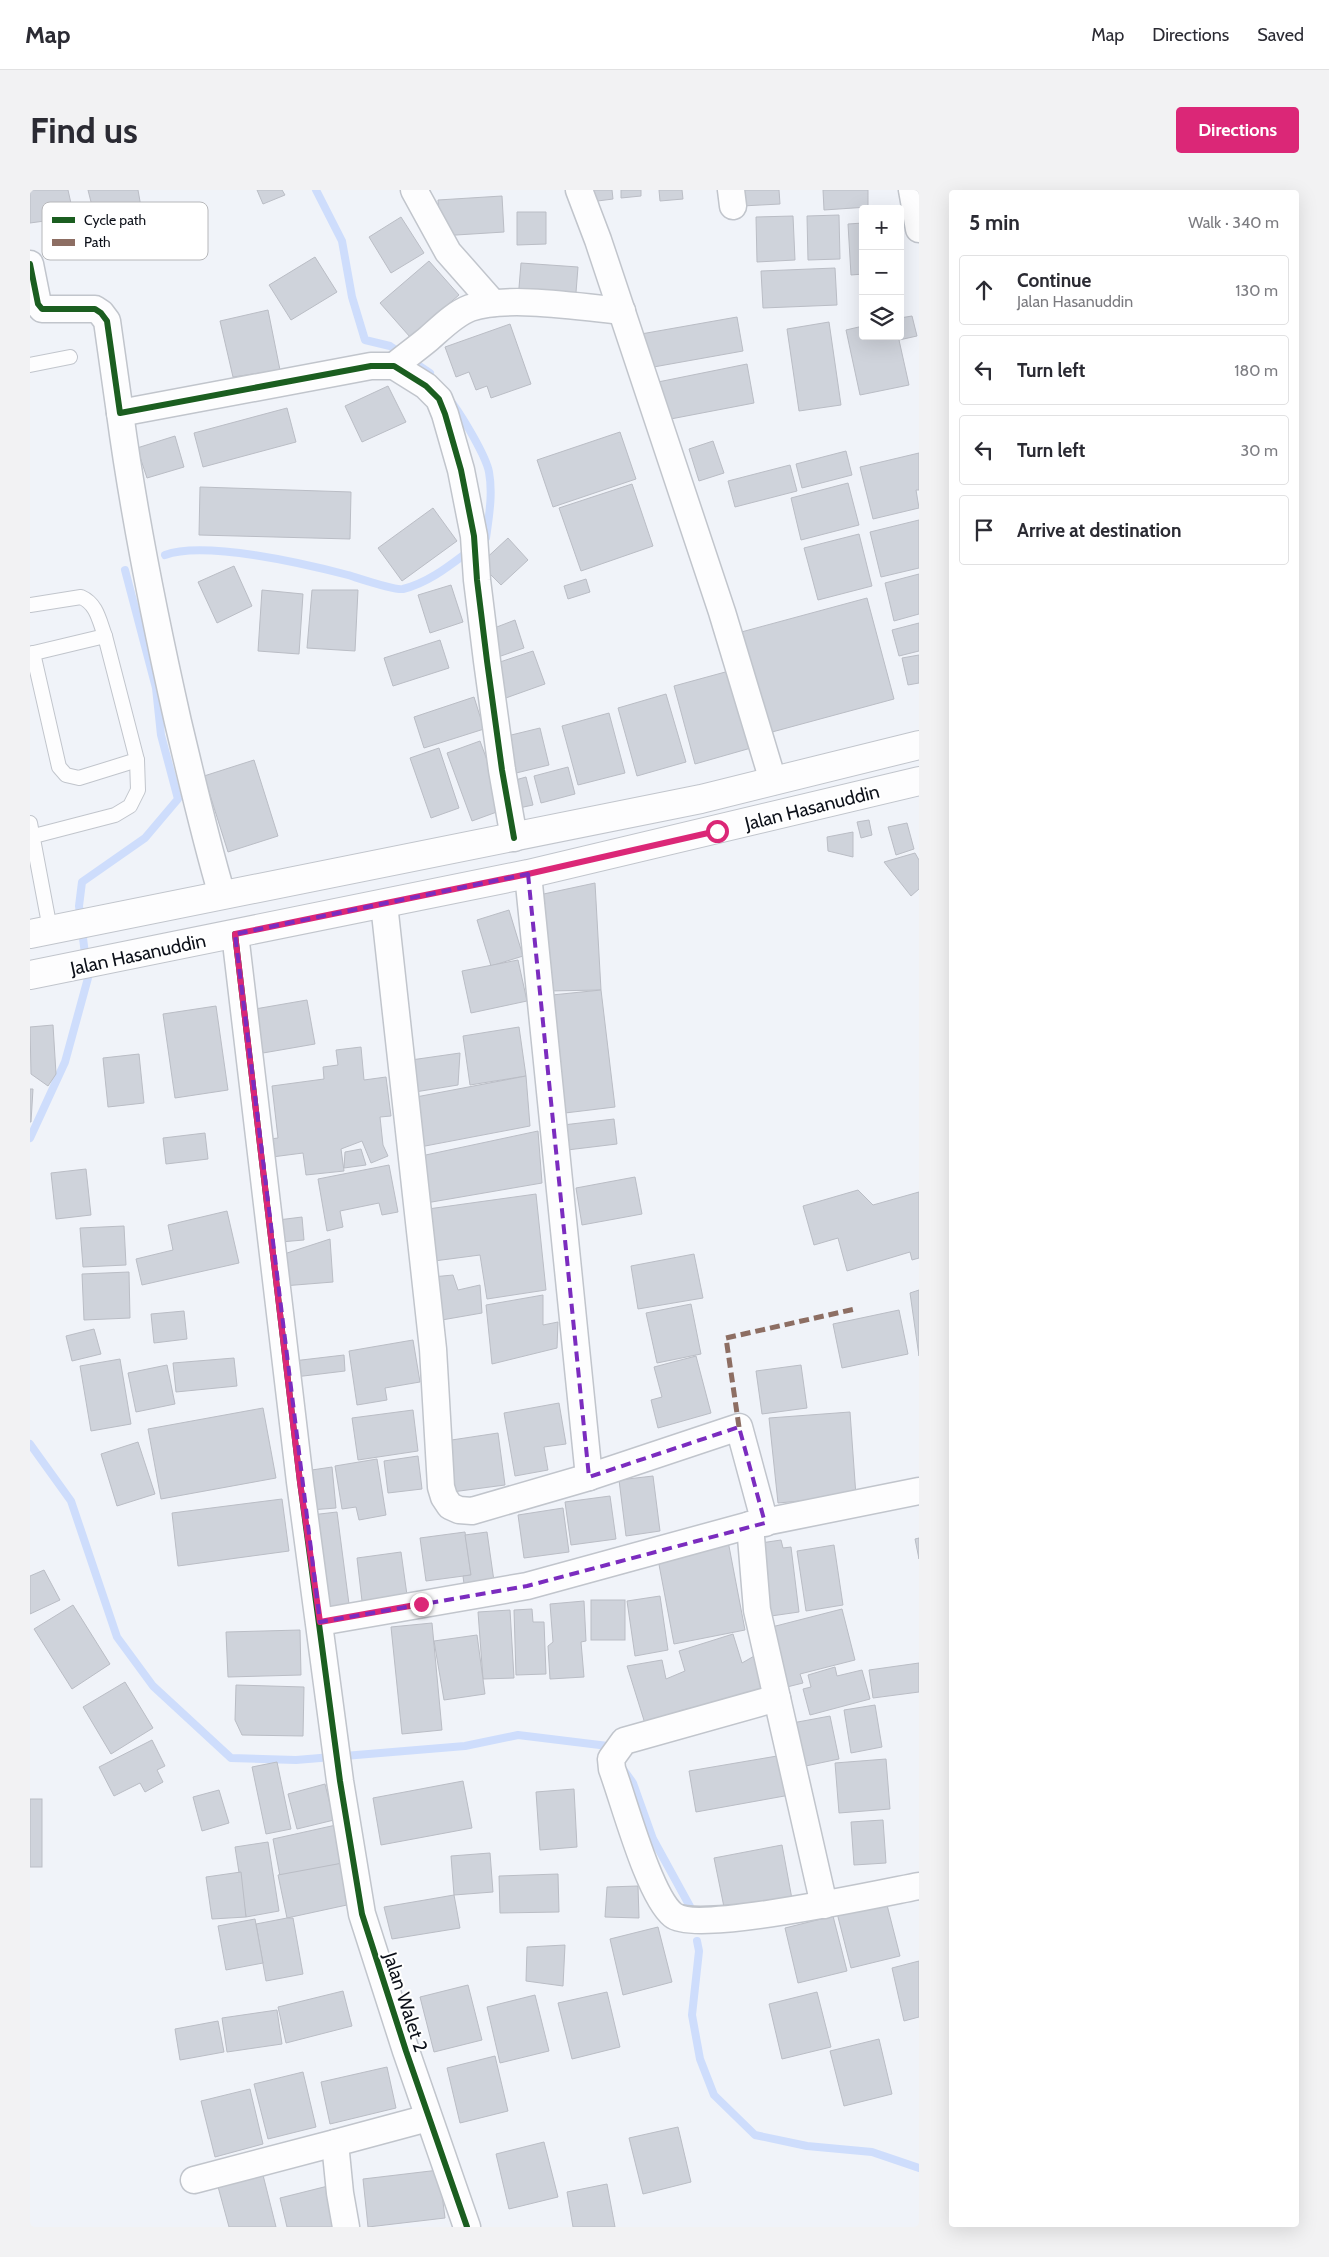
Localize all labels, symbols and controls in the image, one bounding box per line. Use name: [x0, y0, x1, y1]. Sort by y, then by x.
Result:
text: Map: [25, 20, 71, 49]
text: Map: [1091, 24, 1124, 46]
text: Directions: [1152, 24, 1229, 46]
text: Saved: [1257, 24, 1304, 46]
button: Directions: [1176, 107, 1299, 153]
text: Find us: [30, 109, 138, 152]
legend: [42, 202, 208, 260]
map controls: [859, 205, 904, 340]
button: +: [859, 205, 904, 250]
text: 5 min: [969, 210, 1020, 235]
text: Cycle path: [84, 211, 146, 229]
text: Walk · 340 m: [1188, 213, 1279, 232]
text: Path: [84, 233, 111, 251]
button: −: [859, 250, 904, 295]
text: Continue: [1017, 269, 1091, 292]
icon: ahead: [970, 276, 998, 304]
text: 130 m: [1235, 281, 1278, 300]
text: Jalan Hasanuddin: [1017, 292, 1133, 311]
button: layers: [859, 295, 904, 340]
icon: left: [970, 356, 998, 384]
text: Turn left: [1017, 359, 1085, 382]
text: 180 m: [1234, 361, 1278, 380]
icon: left: [970, 436, 998, 464]
text: Turn left: [1017, 439, 1085, 462]
text: 30 m: [1241, 441, 1278, 460]
icon: arrive: [970, 516, 998, 544]
text: Arrive at destination: [1017, 519, 1181, 542]
street label: Jalan Hasanuddin: [741, 780, 882, 836]
route start: [706, 820, 729, 843]
street label: Jalan Hasanuddin: [67, 929, 208, 980]
route end: [410, 1593, 433, 1616]
street label: Jalan Walet 2: [378, 1948, 432, 2055]

